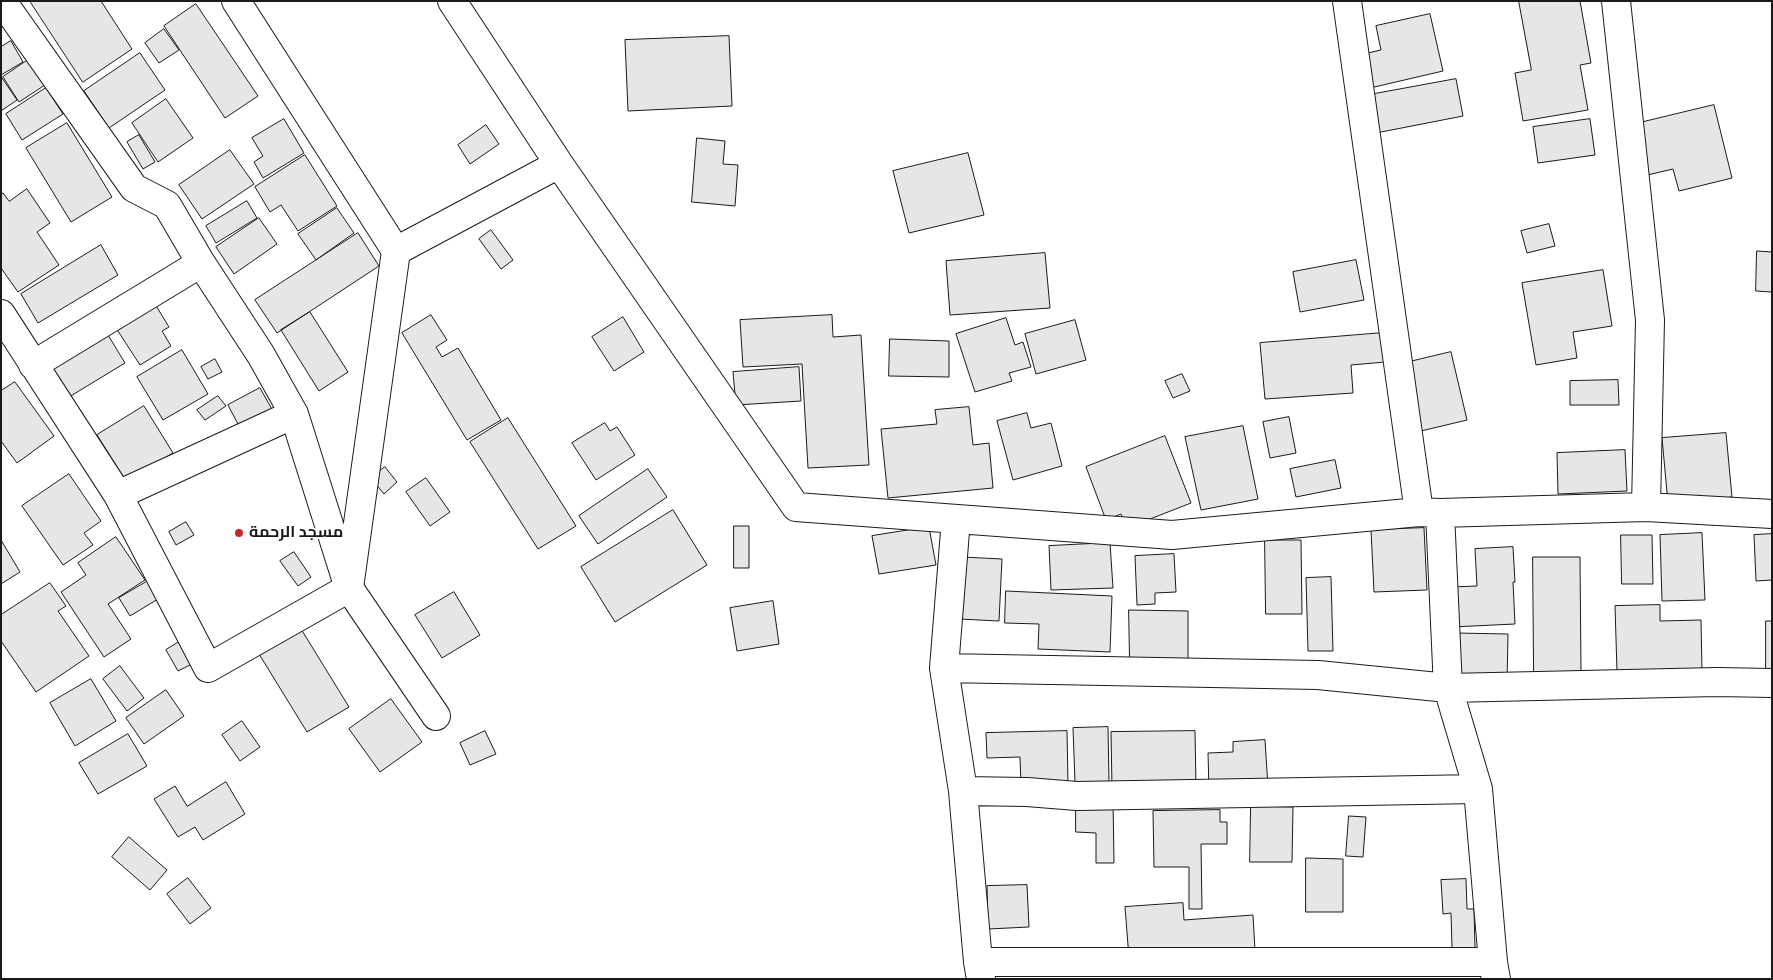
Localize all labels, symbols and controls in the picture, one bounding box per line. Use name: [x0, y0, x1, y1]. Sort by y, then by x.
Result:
place label: مسجد الرحمة: [249, 523, 343, 543]
marker: مسجد الرحمة: [233, 527, 245, 539]

